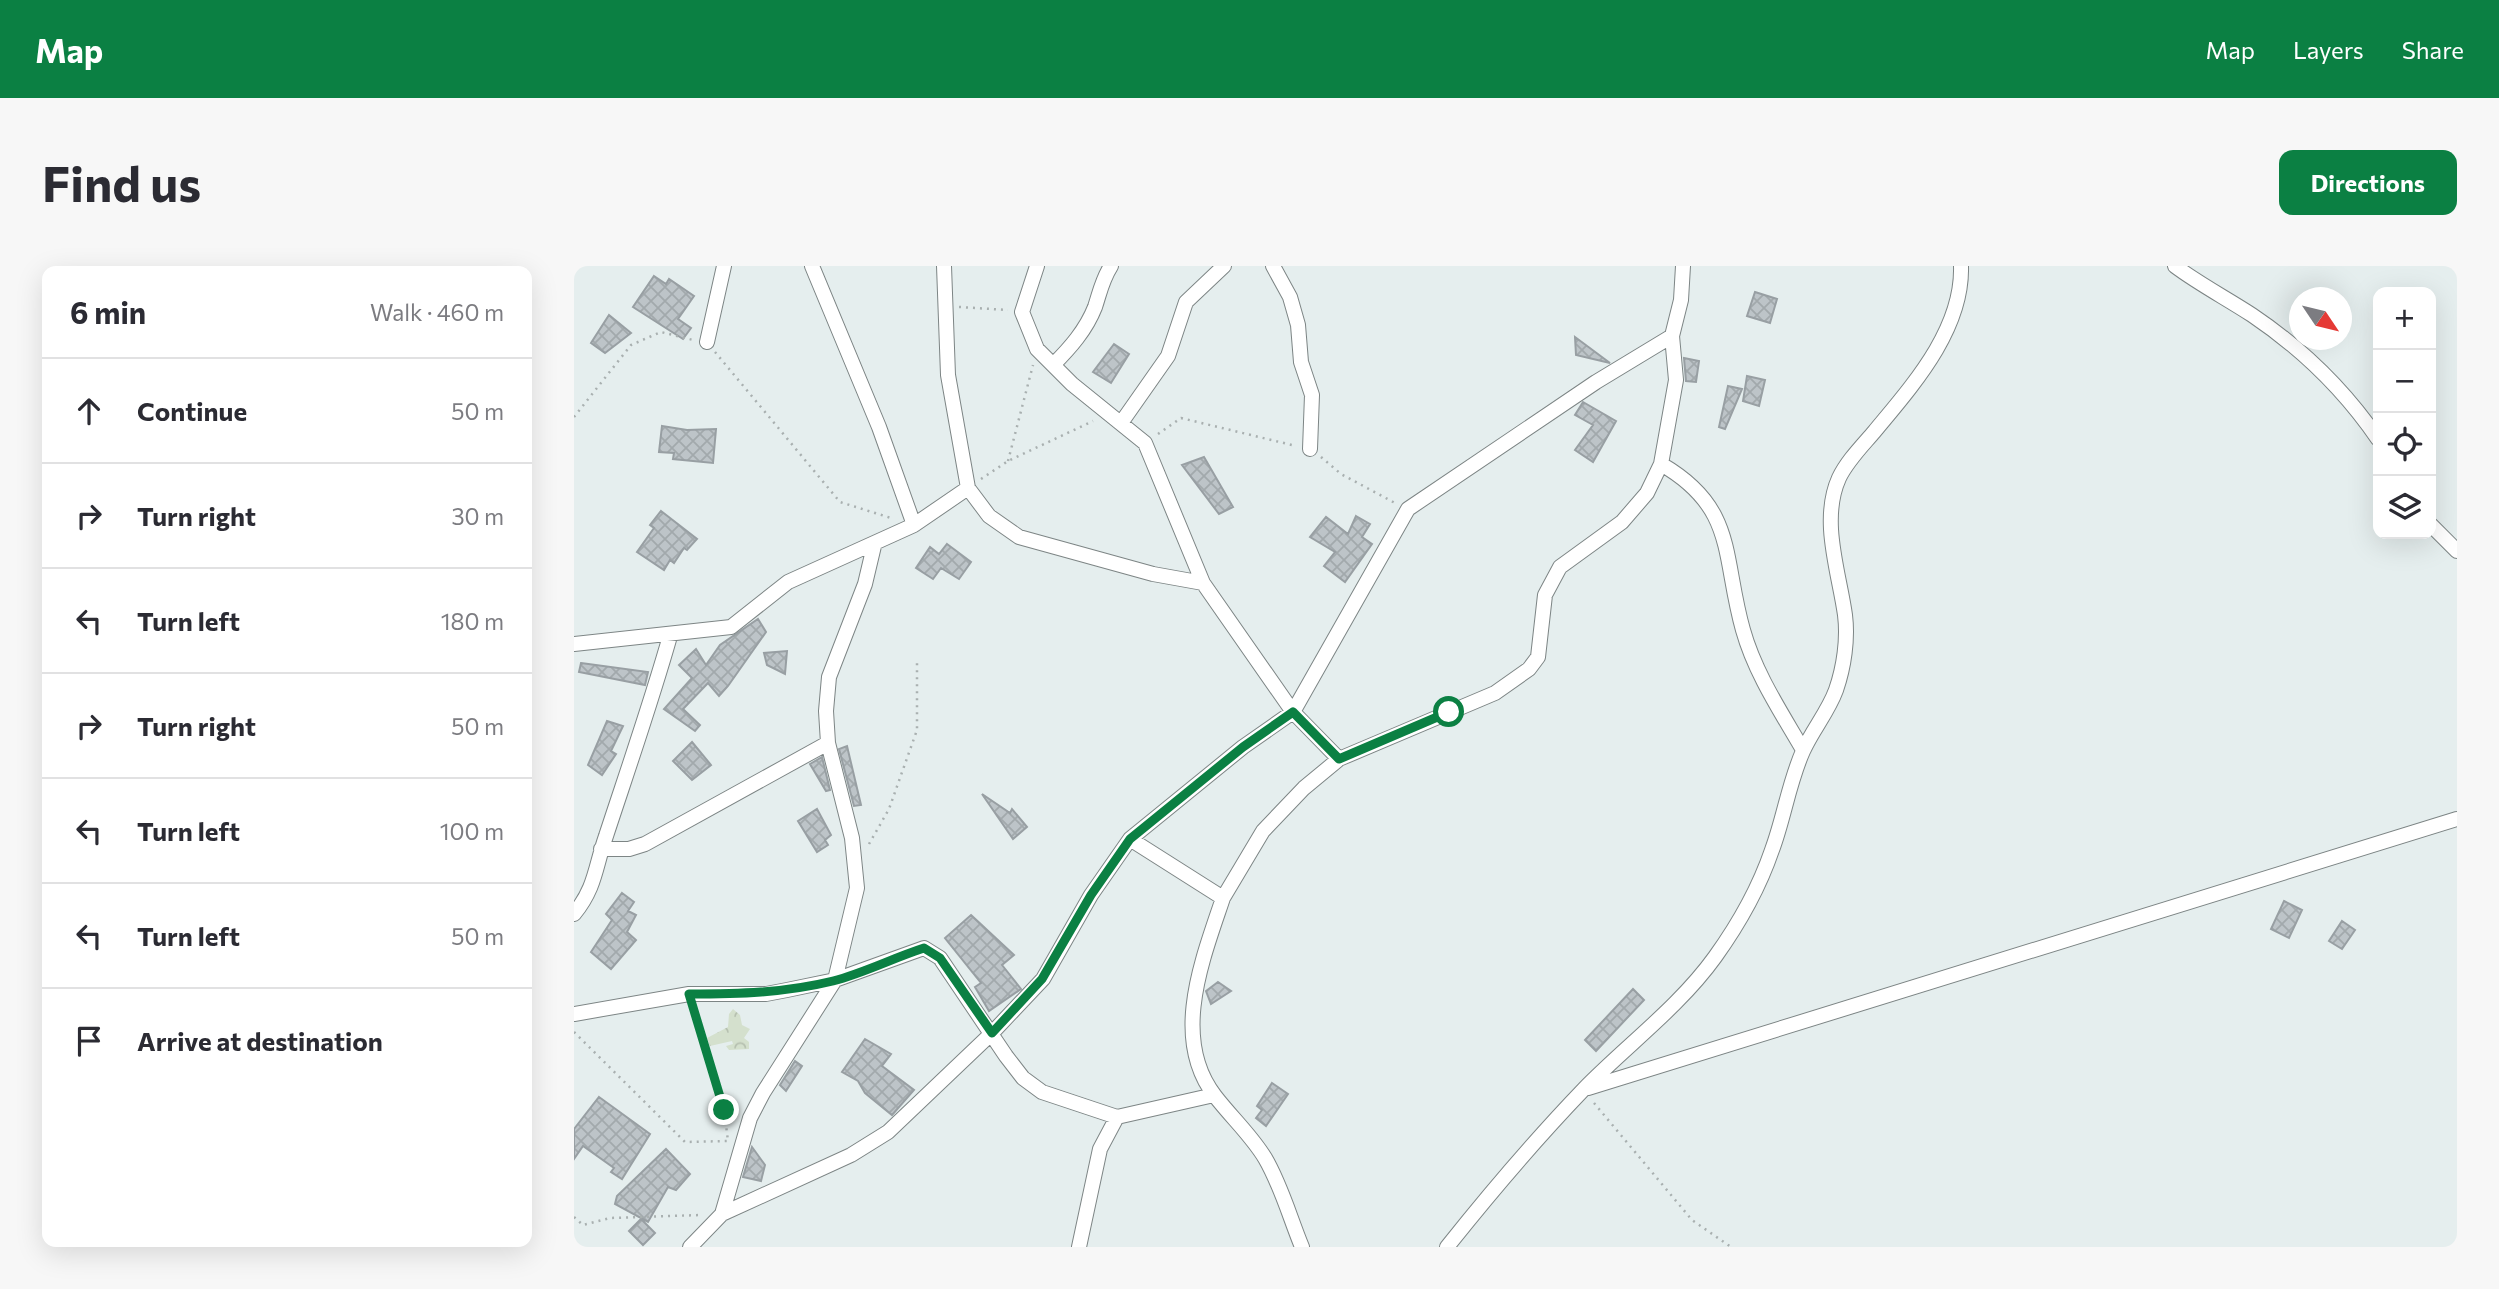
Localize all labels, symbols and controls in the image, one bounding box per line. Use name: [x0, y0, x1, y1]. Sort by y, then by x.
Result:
text: Map: [35, 29, 103, 70]
text: Map: [2206, 35, 2255, 64]
text: Layers: [2293, 35, 2364, 64]
text: Share: [2402, 35, 2464, 64]
button: Directions: [2279, 150, 2457, 215]
text: Find us: [42, 152, 201, 212]
north arrow: [2289, 287, 2352, 350]
map controls: [2373, 287, 2436, 539]
button: +: [2373, 287, 2436, 350]
text: 6 min: [70, 293, 146, 330]
text: Walk · 460 m: [370, 298, 504, 326]
button: −: [2373, 350, 2436, 413]
icon: ahead: [70, 392, 108, 430]
text: Continue: [137, 395, 247, 426]
text: 50 m: [451, 397, 504, 425]
button: locate: [2373, 413, 2436, 476]
button: layers: [2373, 476, 2436, 539]
icon: right: [70, 497, 108, 535]
text: Turn right: [137, 500, 256, 531]
text: 30 m: [451, 502, 504, 530]
icon: left: [70, 602, 108, 640]
text: Turn left: [137, 605, 240, 636]
text: 180 m: [441, 607, 504, 635]
route start: [1433, 696, 1464, 727]
icon: right: [70, 707, 108, 745]
text: Turn right: [137, 710, 256, 741]
text: 50 m: [451, 712, 504, 740]
icon: left: [70, 812, 108, 850]
text: Turn left: [137, 815, 240, 846]
text: 100 m: [440, 817, 504, 845]
icon: left: [70, 917, 108, 955]
text: Turn left: [137, 920, 240, 951]
text: 50 m: [451, 922, 504, 950]
icon: arrive: [70, 1022, 108, 1060]
text: Arrive at destination: [137, 1025, 383, 1056]
route end: [708, 1094, 739, 1125]

